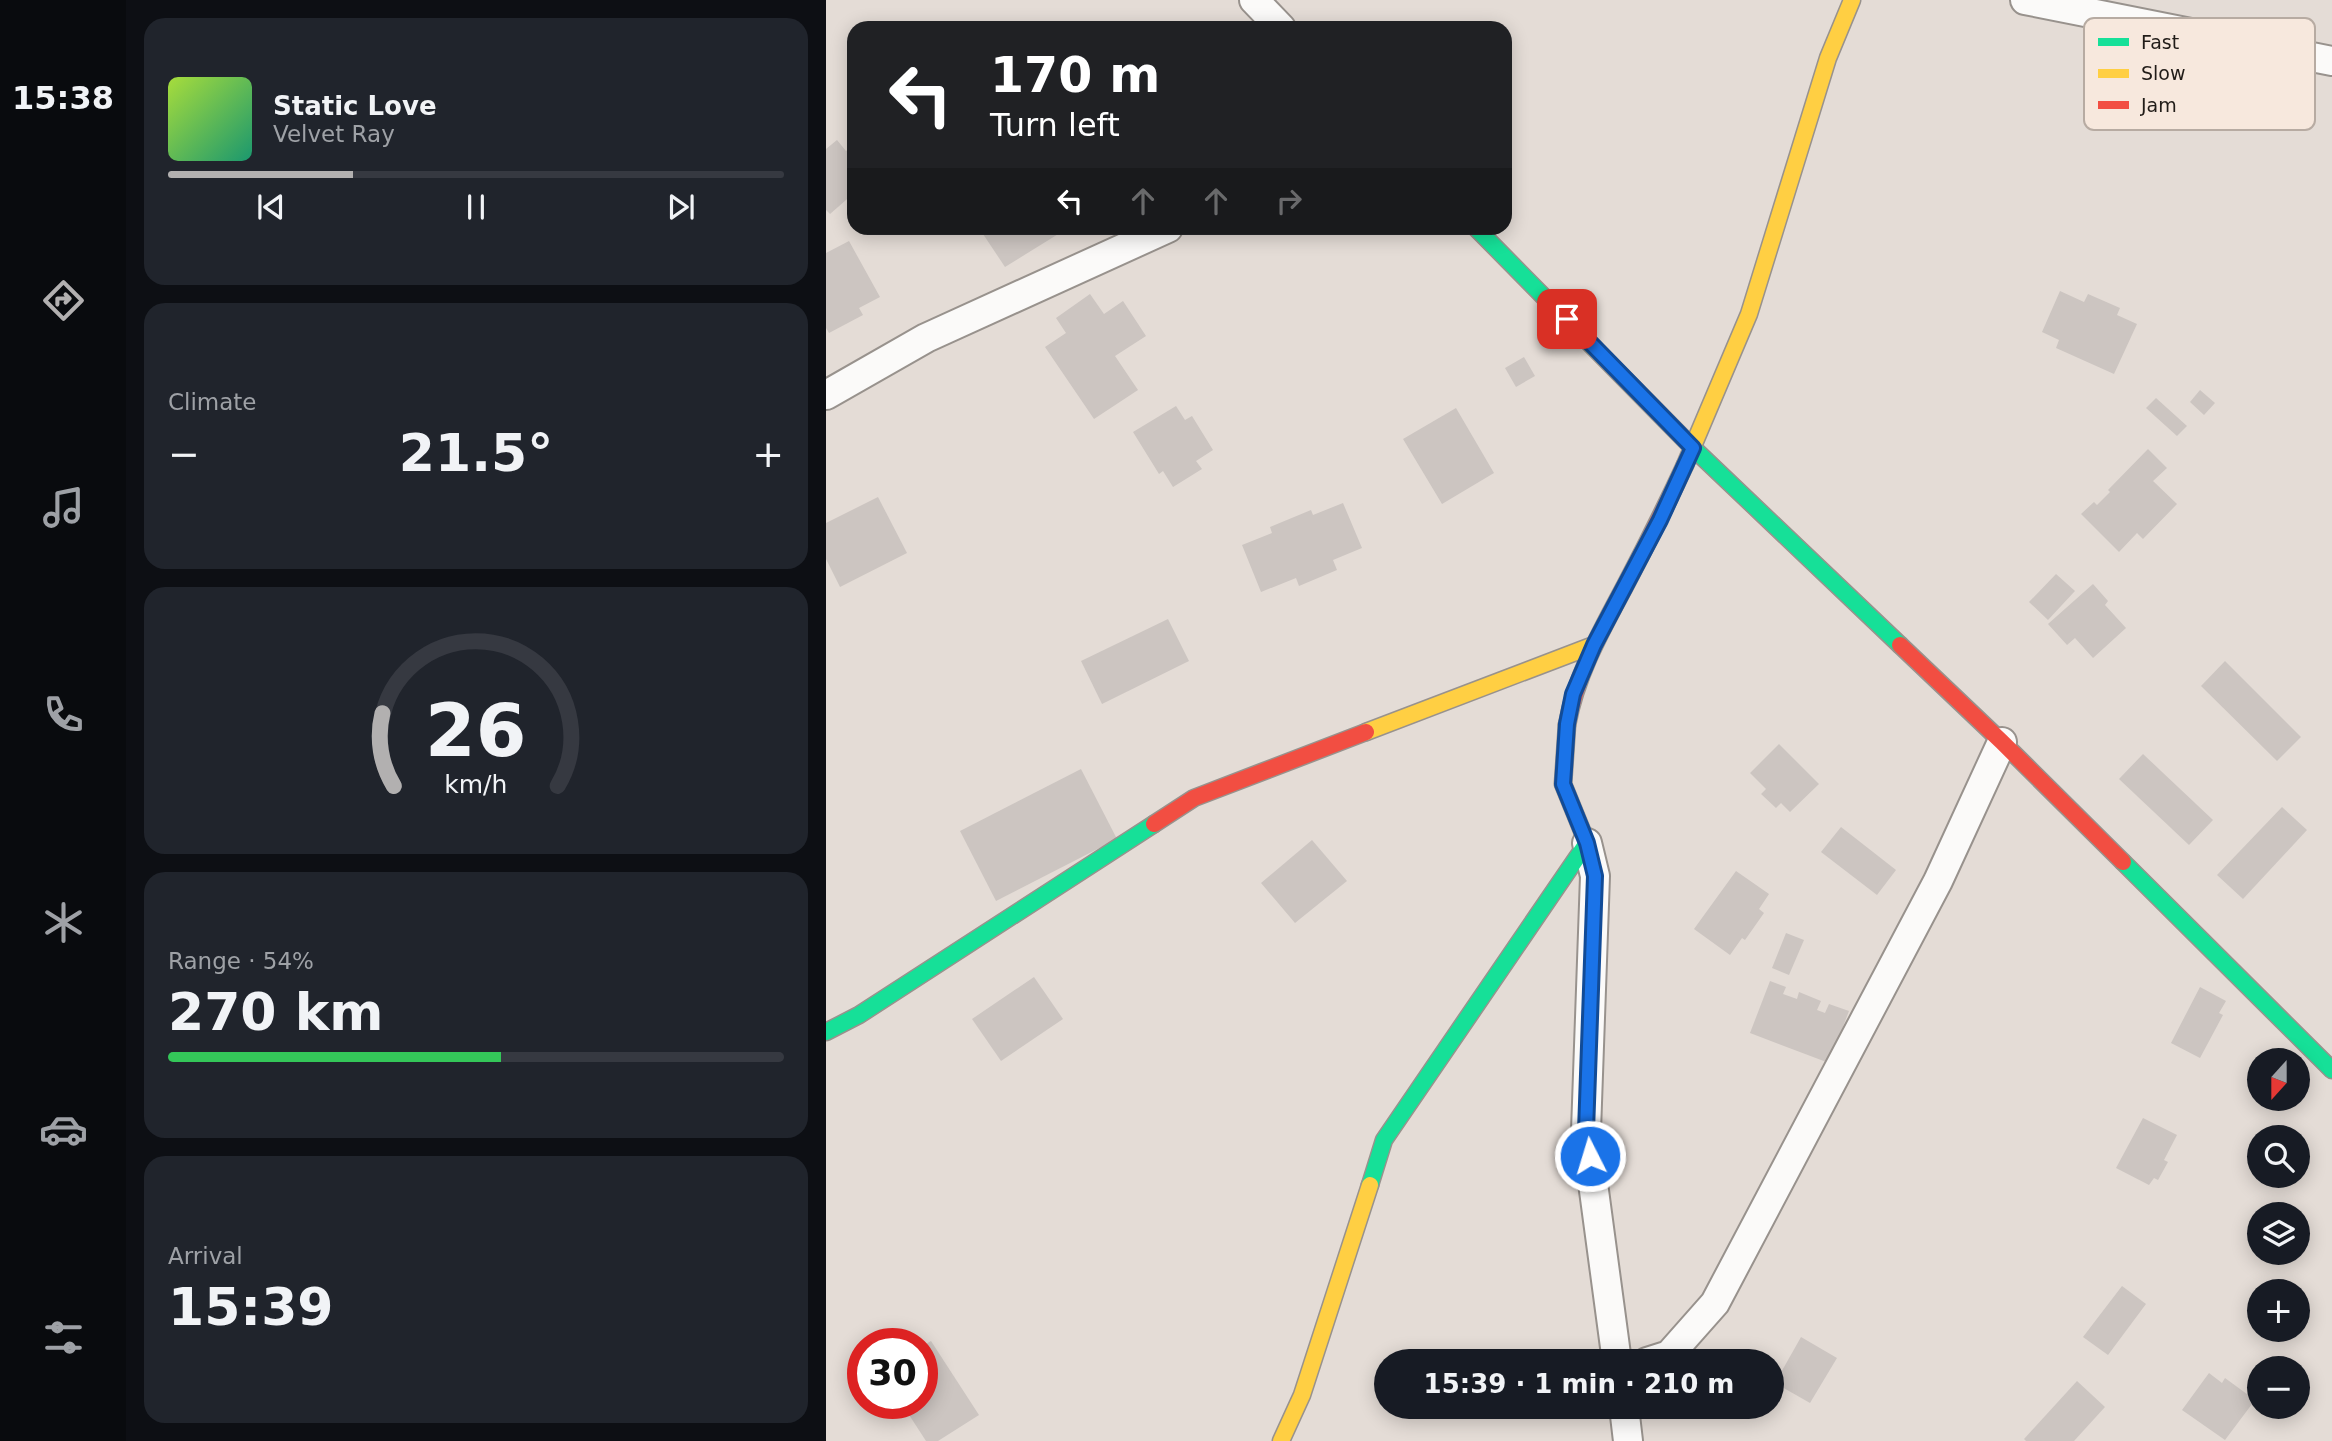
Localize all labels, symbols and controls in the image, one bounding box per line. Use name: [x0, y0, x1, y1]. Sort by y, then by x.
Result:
legend: [2084, 18, 2315, 130]
text: Fast: [2141, 31, 2179, 53]
text: 170 m: [990, 47, 1160, 104]
icon: left: [875, 49, 966, 140]
text: Slow: [2141, 62, 2186, 84]
text: 15:38: [12, 79, 114, 117]
text: Static Love: [273, 91, 437, 121]
text: Jam: [2140, 94, 2177, 116]
text: Turn left: [990, 106, 1120, 144]
text: Velvet Ray: [273, 121, 395, 147]
icon: left: [1051, 182, 1089, 220]
icon: ahead: [1124, 182, 1162, 220]
icon: ahead: [1197, 182, 1235, 220]
icon: right: [1270, 182, 1308, 220]
icon: previous: [252, 188, 290, 226]
icon: pause: [457, 188, 495, 226]
icon: next: [662, 188, 700, 226]
icon: directions: [39, 276, 88, 325]
pin: [1537, 289, 1597, 349]
icon: arrive: [1548, 300, 1586, 338]
text: Climate: [168, 389, 257, 415]
text: 21.5°: [399, 423, 553, 483]
text: −: [168, 432, 200, 476]
text: +: [752, 432, 784, 476]
icon: music: [39, 483, 88, 532]
text: 26: [425, 689, 527, 774]
icon: phone: [39, 690, 88, 739]
text: km/h: [444, 770, 508, 799]
icon: climate: [39, 898, 88, 947]
text: Range · 54%: [168, 948, 314, 974]
text: 270 km: [168, 982, 383, 1042]
north arrow: [2247, 1048, 2310, 1111]
map controls: [2247, 1048, 2310, 1419]
icon: car: [39, 1105, 88, 1154]
position arrow: [1553, 1119, 1627, 1193]
button: search: [2247, 1125, 2310, 1188]
button: layers: [2247, 1202, 2310, 1265]
text: Arrival: [168, 1243, 243, 1269]
text: 15:39: [168, 1277, 334, 1337]
button: +: [2247, 1279, 2310, 1342]
icon: filters: [39, 1313, 88, 1362]
speed limit sign: 30: [847, 1328, 938, 1419]
button: −: [2247, 1356, 2310, 1419]
text: 15:39 · 1 min · 210 m: [1424, 1369, 1734, 1399]

